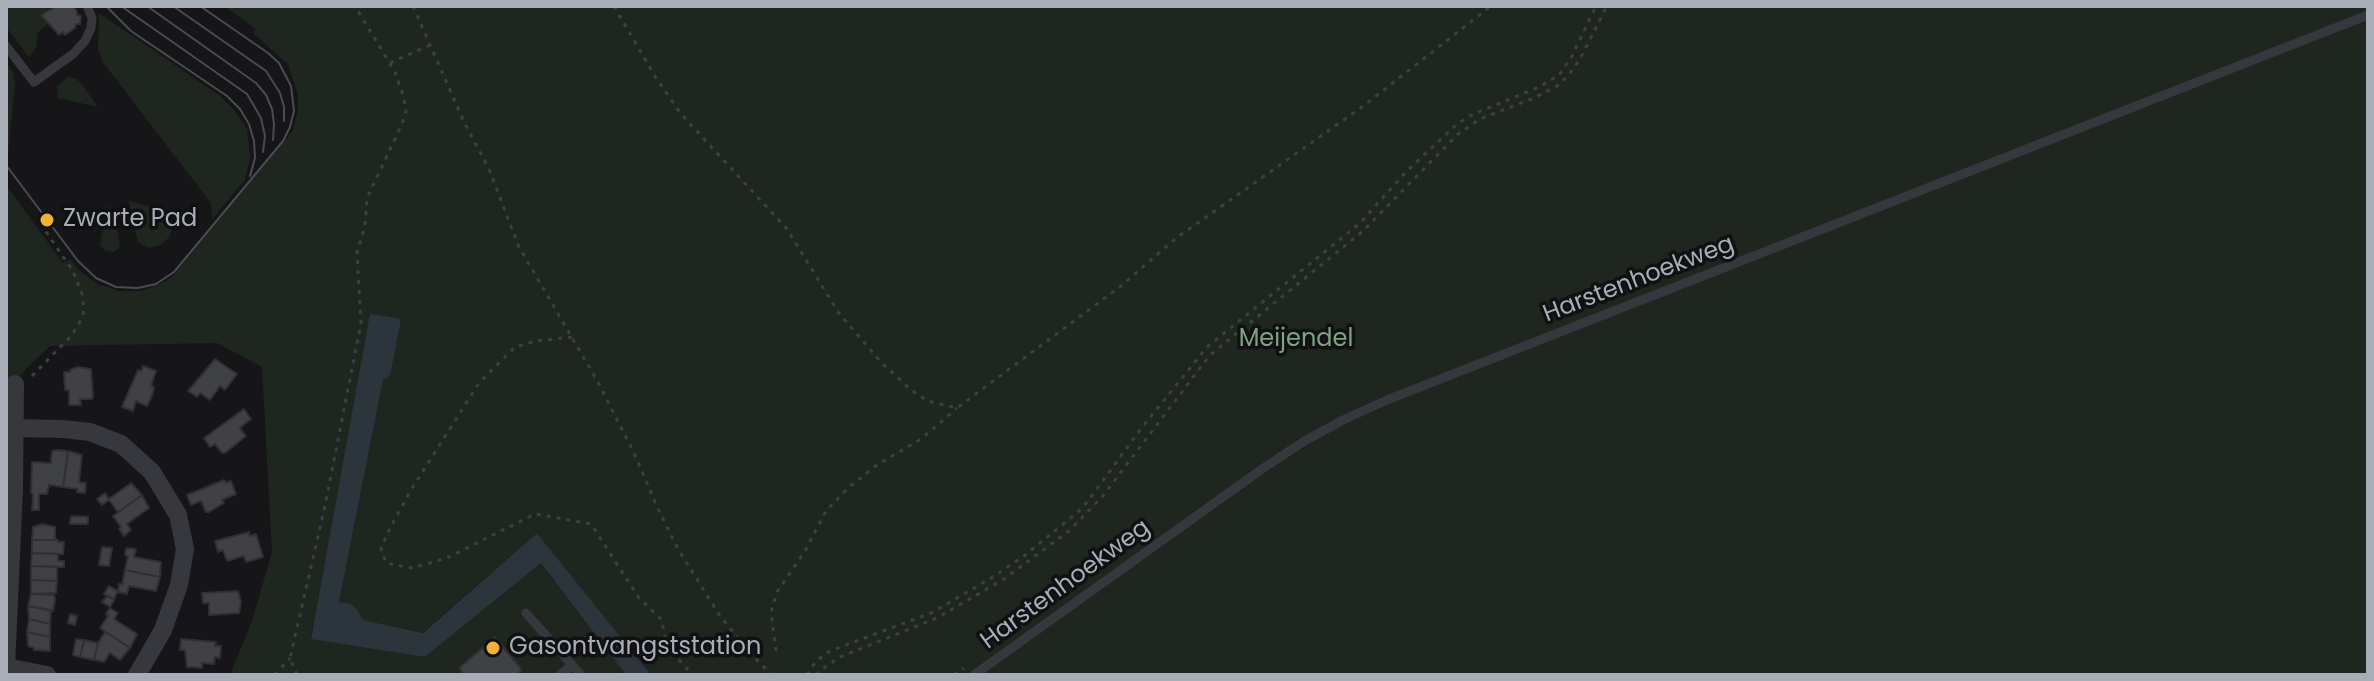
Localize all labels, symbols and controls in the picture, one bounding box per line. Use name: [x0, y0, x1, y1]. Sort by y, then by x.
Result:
place label: Zwarte Pad: [63, 206, 197, 234]
marker: Zwarte Pad: [38, 211, 56, 229]
street label: Harstenhoekweg: [1540, 230, 1738, 330]
park label: Meijendel: [1239, 326, 1353, 354]
street label: Harstenhoekweg: [976, 514, 1156, 656]
place label: Gasontvangststation: [509, 634, 761, 662]
marker: Gasontvangststation: [484, 639, 502, 657]

